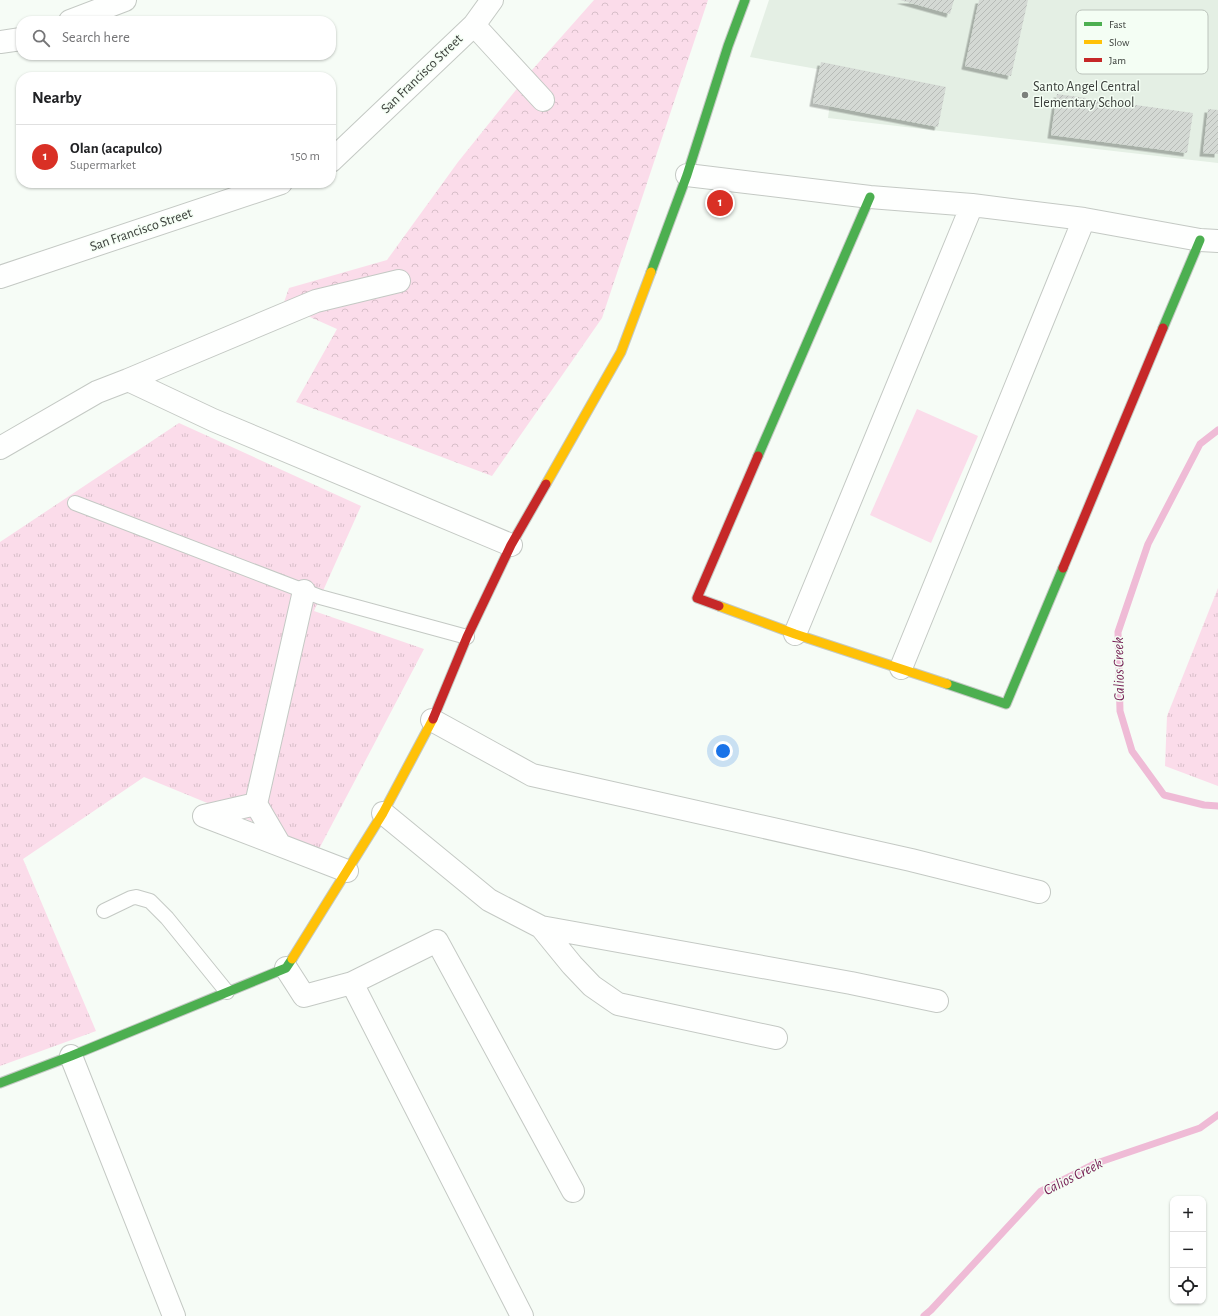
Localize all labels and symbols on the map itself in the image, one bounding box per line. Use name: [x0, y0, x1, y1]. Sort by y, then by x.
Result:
legend: [1076, 10, 1208, 74]
text: Fast: [1109, 19, 1127, 30]
street label: San Francisco Street: [379, 31, 466, 116]
text: Slow: [1109, 37, 1130, 48]
text: Jam: [1109, 55, 1126, 66]
place label: Santo Angel Central Elementary School: [1033, 80, 1140, 110]
marker: Santo Angel Central Elementary School: [1020, 90, 1030, 100]
pin: 1: [707, 188, 733, 218]
street label: San Francisco Street: [88, 206, 194, 254]
water label: Calios Creek: [1111, 637, 1127, 701]
your location: [713, 741, 733, 761]
water label: Calios Creek: [1041, 1156, 1105, 1198]

